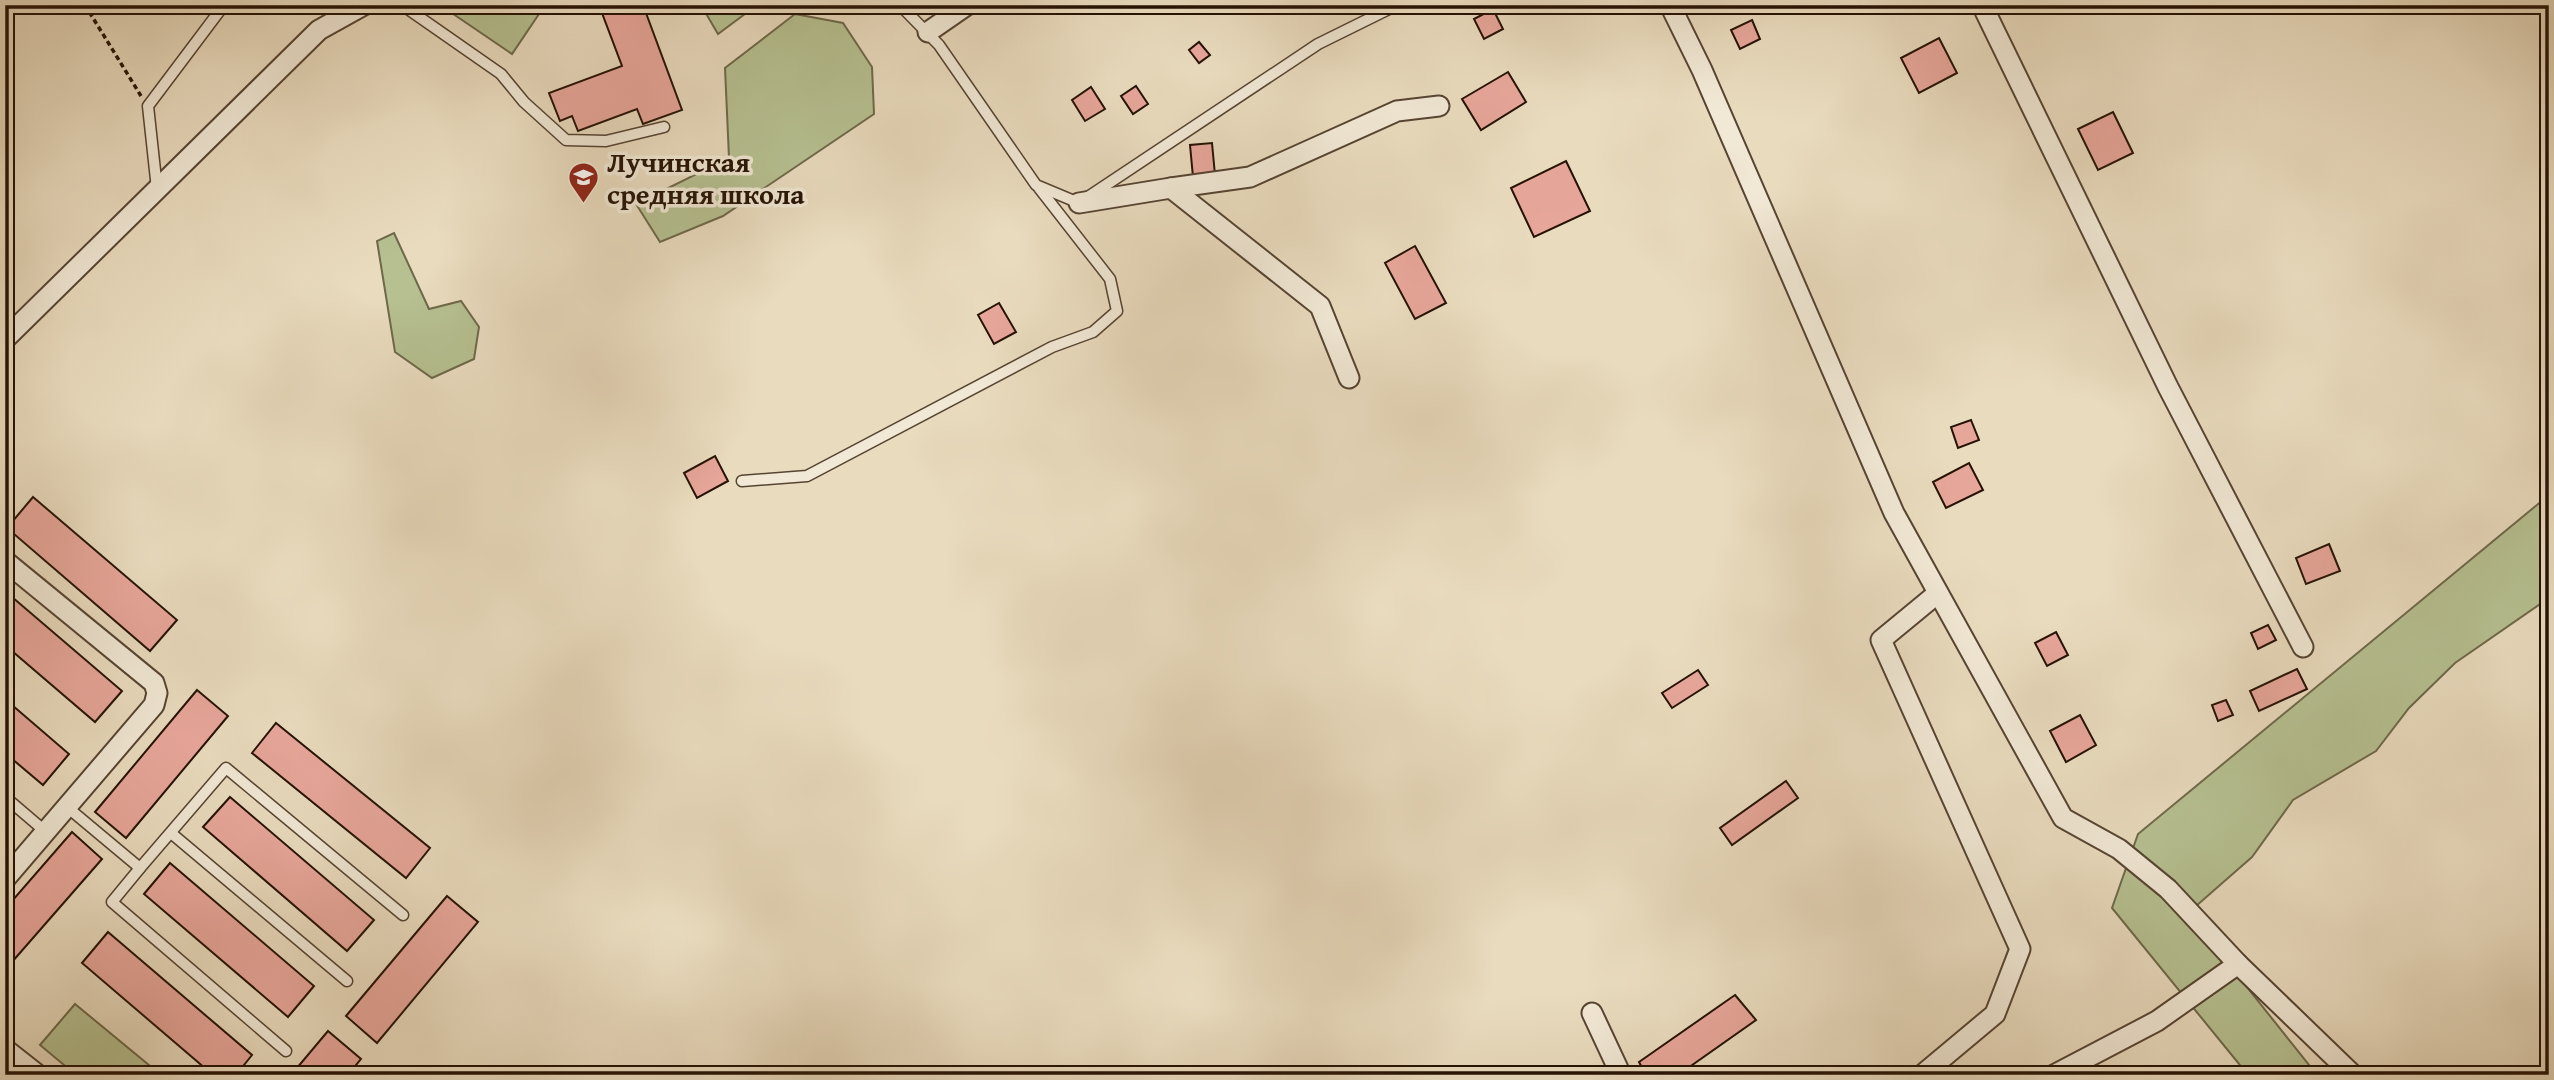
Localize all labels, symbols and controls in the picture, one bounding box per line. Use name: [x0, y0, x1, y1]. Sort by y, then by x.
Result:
place label: Лучинская средняя школа: [607, 141, 805, 214]
school or university icon: Лучинская средняя школа: [567, 160, 601, 204]

